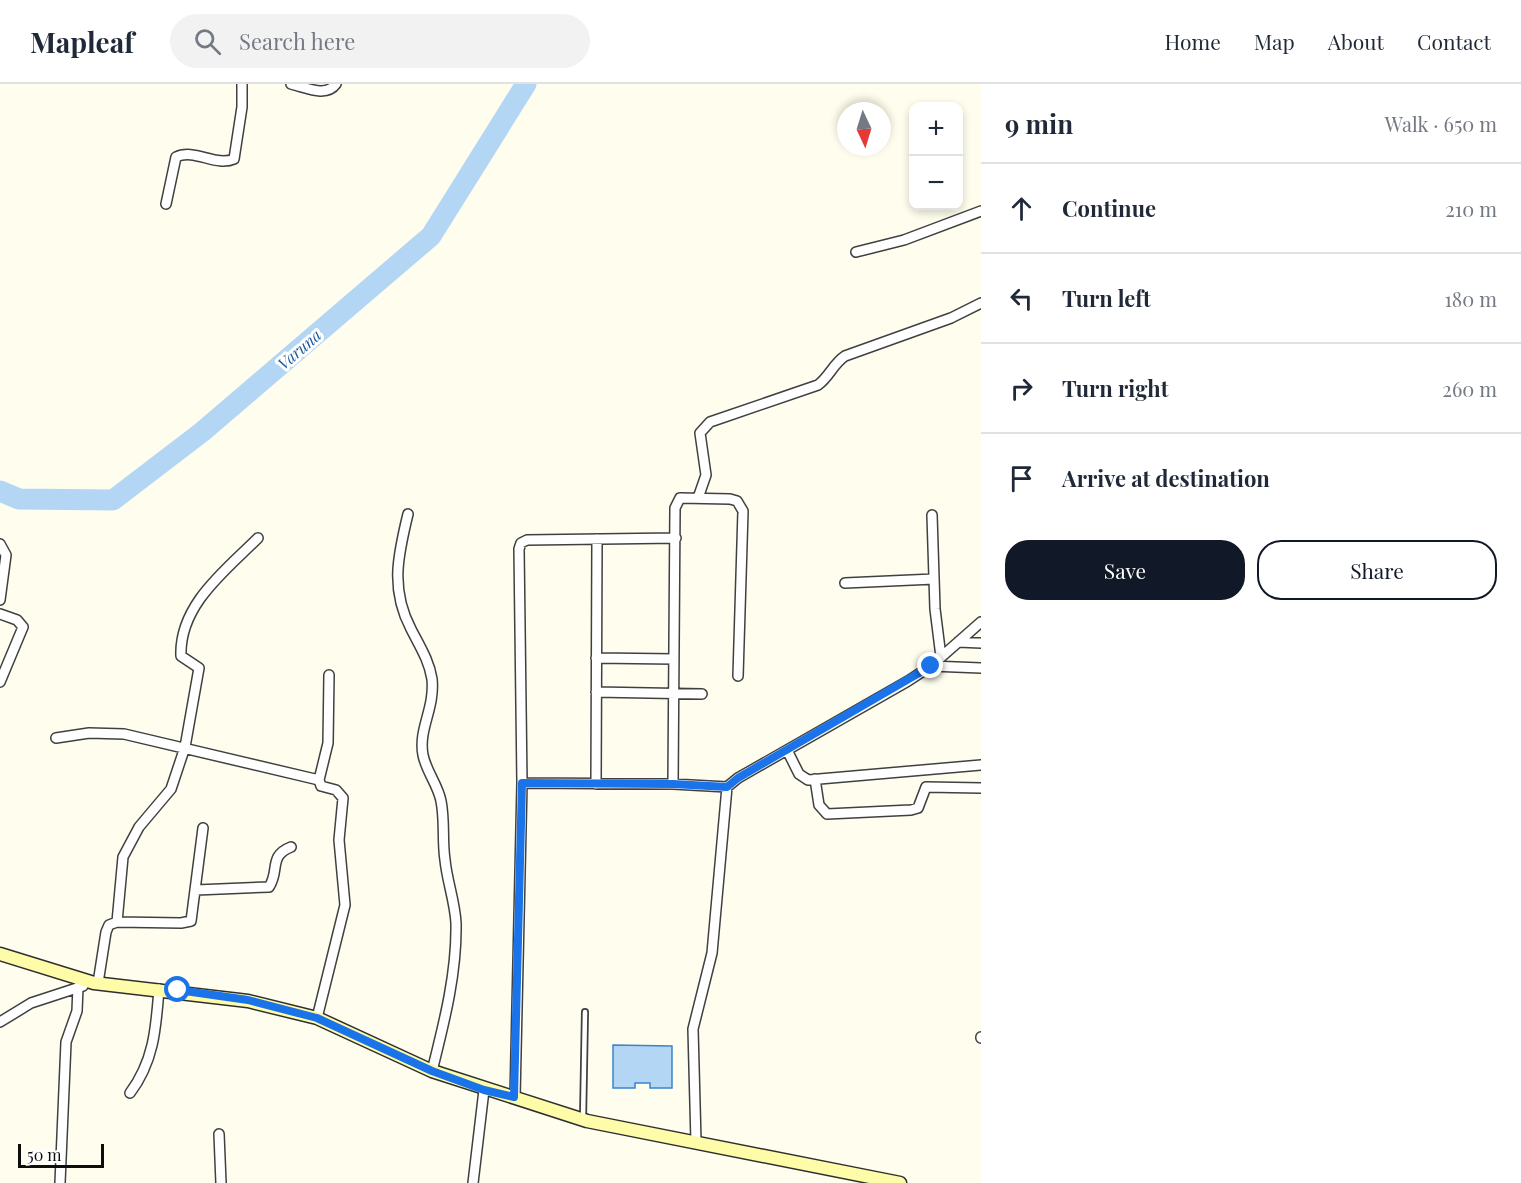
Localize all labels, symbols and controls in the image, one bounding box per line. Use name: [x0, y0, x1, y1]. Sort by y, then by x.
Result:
search box: [170, 14, 590, 68]
text: Mapleaf: [30, 23, 134, 60]
icon: search: [191, 25, 224, 58]
text: Search here: [239, 26, 355, 56]
text: Home: [1165, 27, 1221, 55]
text: Map: [1254, 27, 1295, 55]
text: About: [1328, 27, 1384, 55]
text: Contact: [1417, 27, 1491, 55]
north arrow: [837, 102, 891, 156]
map controls: [909, 102, 963, 210]
button: +: [909, 102, 963, 156]
text: 9 min: [1005, 106, 1073, 141]
text: Walk · 650 m: [1385, 110, 1497, 137]
button: −: [909, 156, 963, 210]
icon: ahead: [1005, 192, 1038, 225]
text: Continue: [1062, 193, 1156, 223]
text: 210 m: [1445, 195, 1497, 222]
icon: left: [1005, 282, 1038, 315]
text: Turn left: [1062, 283, 1151, 313]
text: 180 m: [1444, 285, 1497, 312]
water label: Varuna: [273, 324, 325, 374]
icon: right: [1005, 372, 1038, 405]
text: Turn right: [1062, 373, 1168, 403]
text: 260 m: [1442, 375, 1497, 402]
icon: arrive: [1005, 462, 1038, 495]
text: Arrive at destination: [1062, 463, 1270, 493]
button: Save: [1005, 540, 1245, 600]
button: Share: [1257, 540, 1497, 600]
route end: [917, 652, 943, 678]
route start: [164, 976, 190, 1002]
scale bar: [18, 1141, 104, 1168]
text: 50 m: [27, 1144, 61, 1165]

